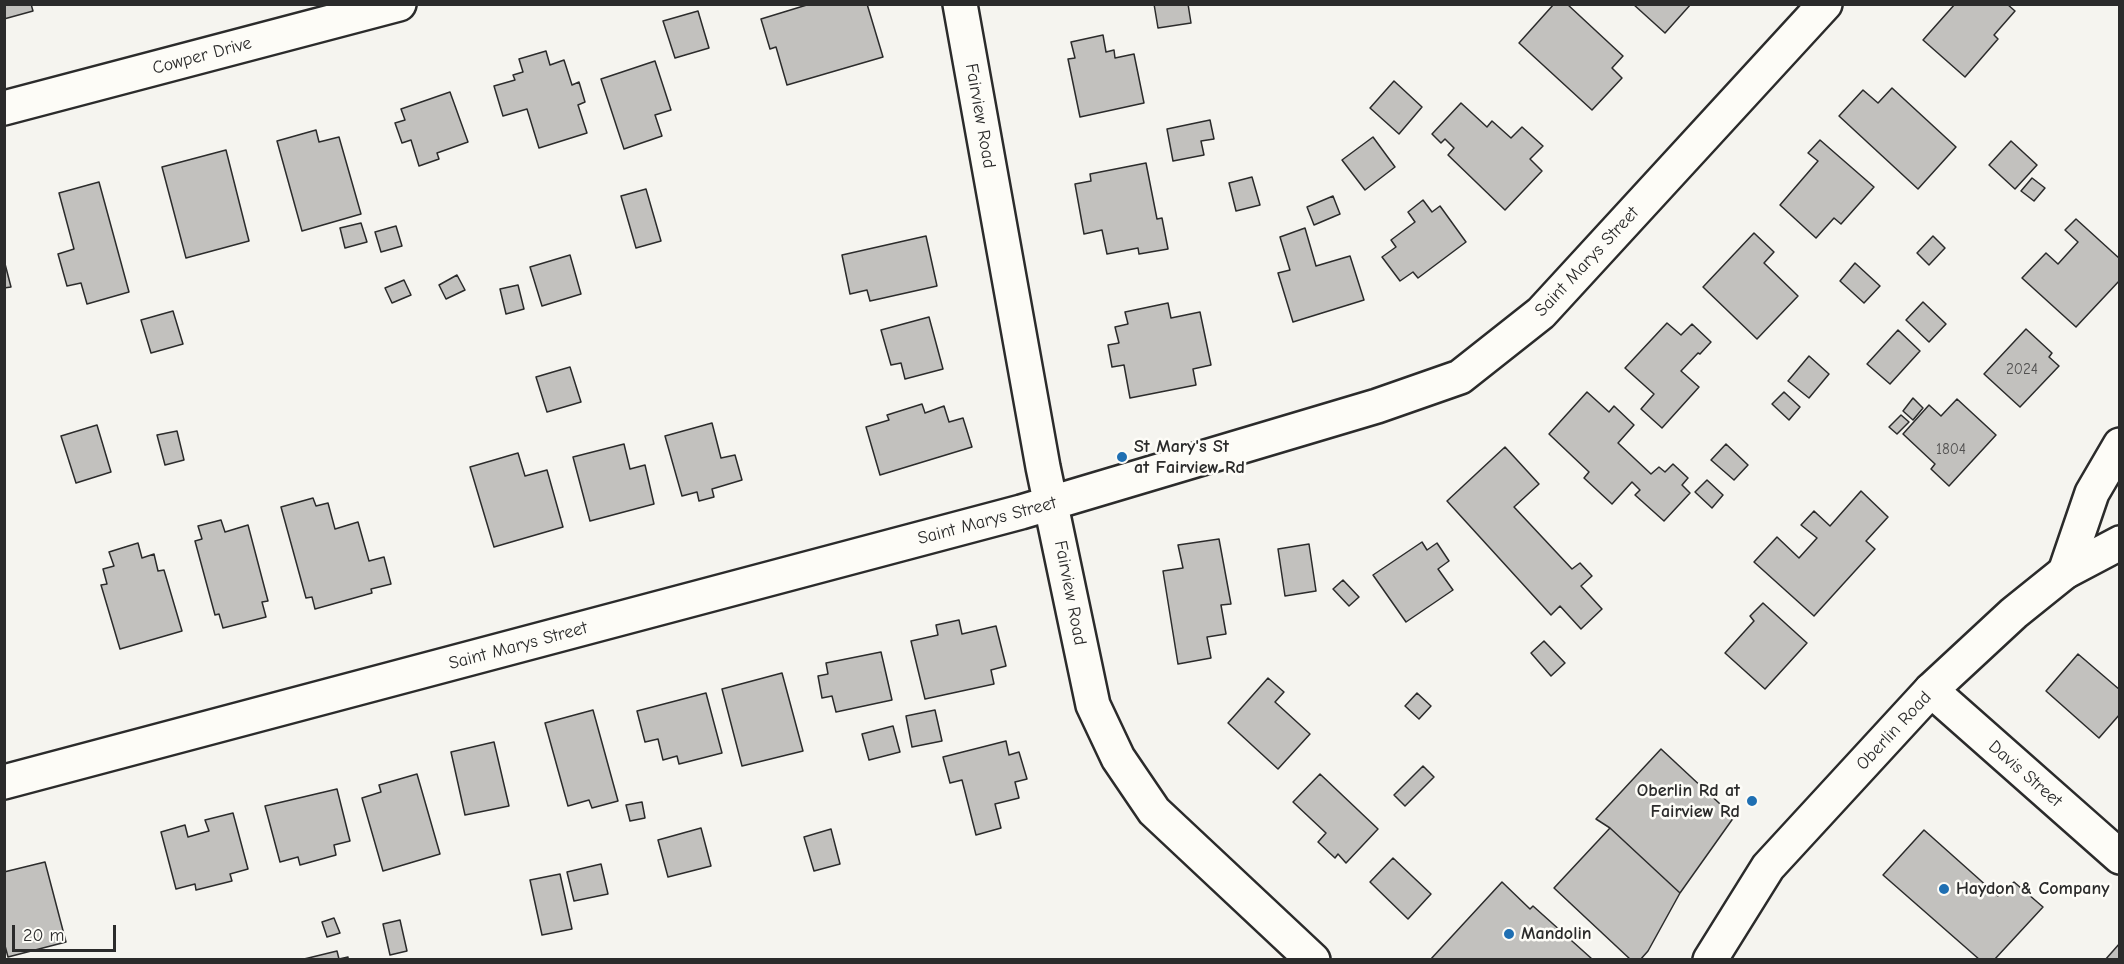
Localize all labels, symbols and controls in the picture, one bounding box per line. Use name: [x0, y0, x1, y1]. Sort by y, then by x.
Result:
street label: Cowper Drive: [150, 32, 254, 80]
street label: Fairview Road: [960, 62, 1000, 170]
street label: Saint Marys Street: [1530, 203, 1644, 321]
house number: 2024: [2006, 361, 2038, 379]
place label: St Mary's St at Fairview Rd: [1134, 436, 1245, 478]
house number: 1804: [1936, 441, 1966, 459]
marker: St Mary's St at Fairview Rd: [1115, 450, 1129, 464]
street label: Saint Marys Street: [915, 492, 1059, 550]
street label: Fairview Road: [1049, 539, 1091, 647]
street label: Saint Marys Street: [446, 617, 590, 675]
street label: Oberlin Road: [1852, 687, 1936, 775]
street label: Davis Street: [1984, 736, 2066, 812]
place label: Oberlin Rd at Fairview Rd: [1637, 780, 1740, 822]
marker: Oberlin Rd at Fairview Rd: [1745, 794, 1759, 808]
place label: Haydon & Company: [1956, 878, 2109, 900]
marker: Haydon & Company: [1937, 882, 1951, 896]
scale bar: [15, 913, 118, 951]
place label: Mandolin: [1521, 923, 1592, 945]
text: 20 m: [23, 925, 64, 946]
marker: Mandolin: [1502, 927, 1516, 941]

